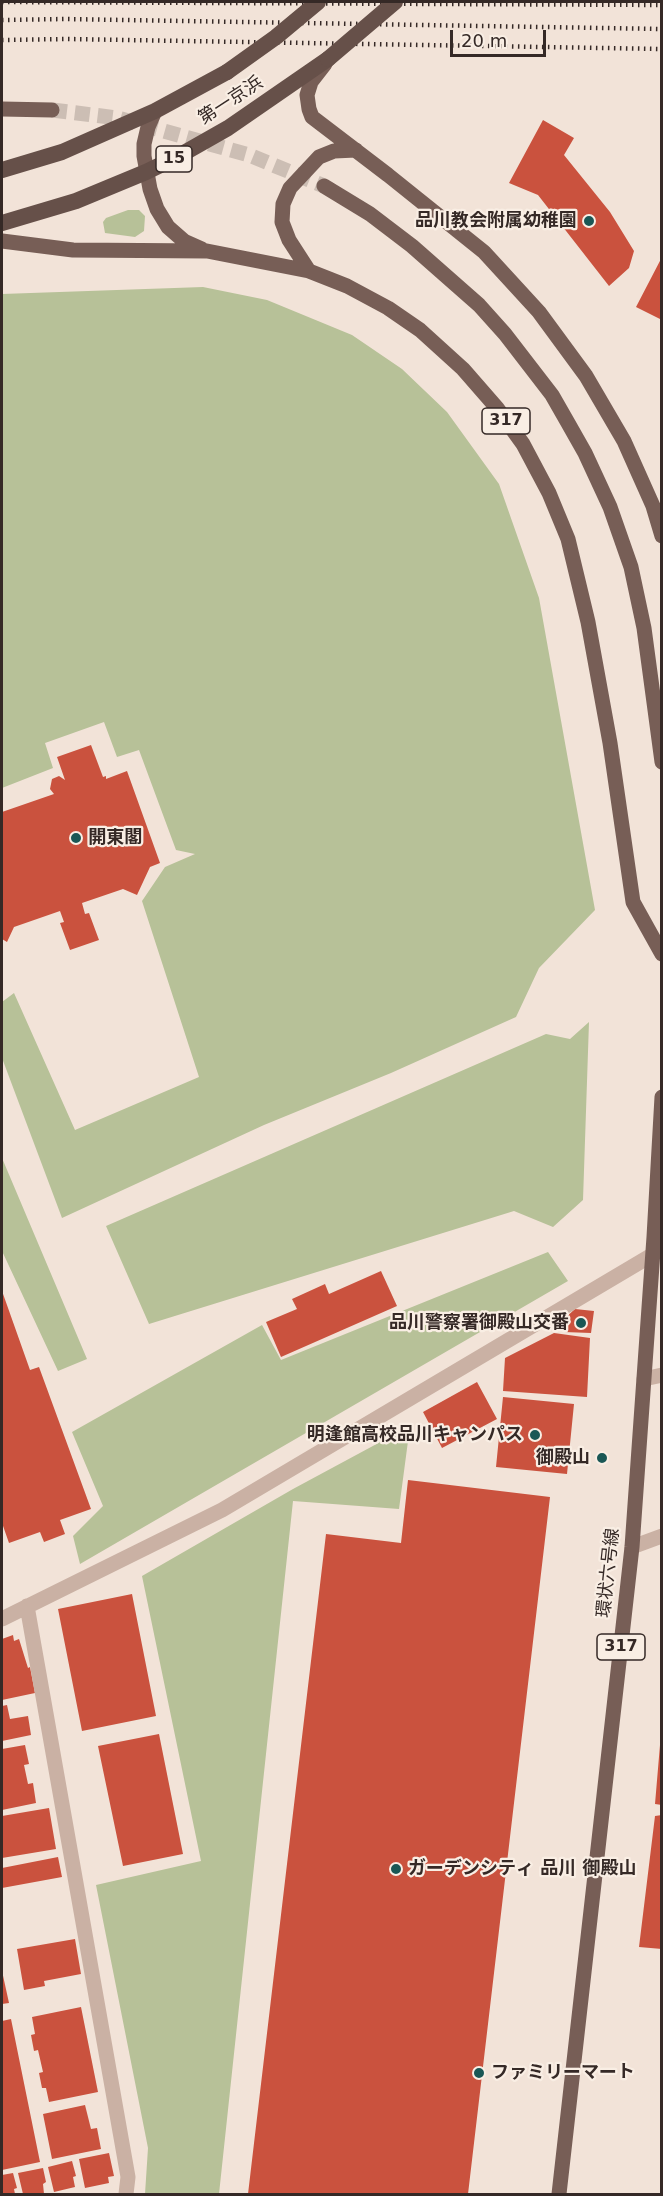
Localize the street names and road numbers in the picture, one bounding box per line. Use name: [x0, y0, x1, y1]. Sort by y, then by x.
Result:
street label: 第一京浜: [195, 72, 267, 130]
road number: 15: [156, 146, 192, 172]
road number: 317: [482, 408, 530, 434]
street label: 環状六号線: [594, 1527, 624, 1619]
road number: 317: [597, 1634, 645, 1660]

